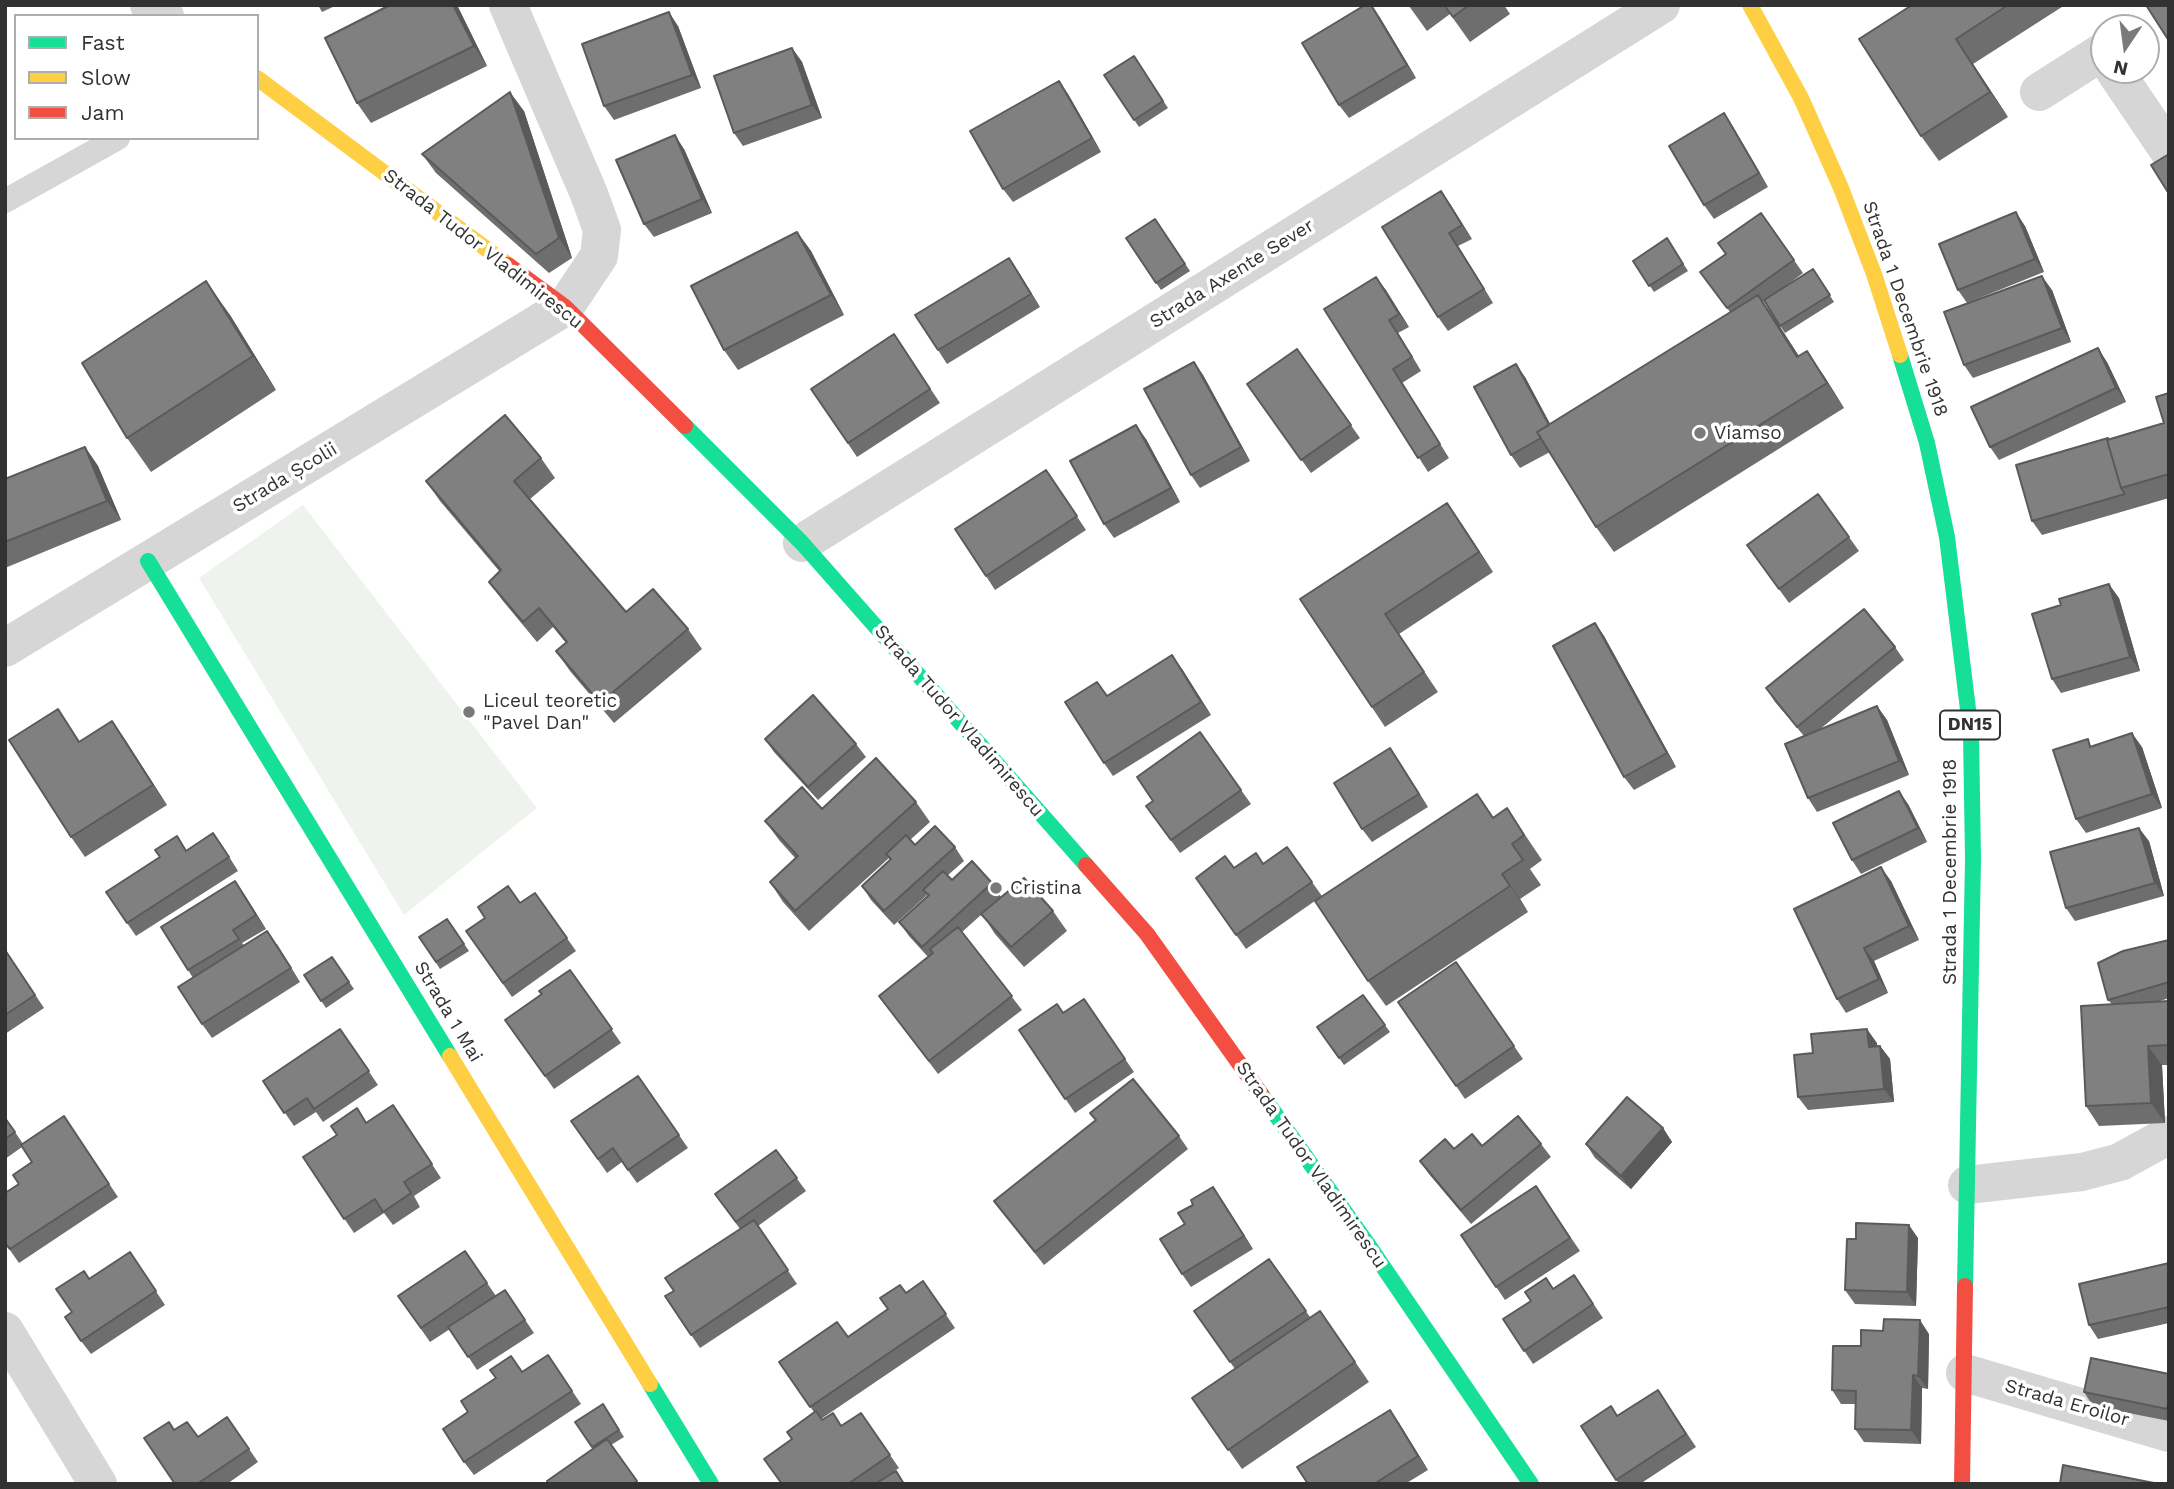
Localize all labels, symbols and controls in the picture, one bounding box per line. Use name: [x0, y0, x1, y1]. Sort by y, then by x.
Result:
legend: [14, 14, 259, 140]
north arrow: [2090, 14, 2160, 84]
text: Fast: [81, 30, 125, 55]
text: N: [2111, 55, 2130, 81]
text: Slow: [81, 65, 131, 90]
text: Jam: [81, 100, 124, 125]
street label: Strada Tudor Vladimirescu: [379, 164, 587, 334]
street label: Strada 1 Decembrie 1918: [1857, 198, 1953, 420]
street label: Strada Axente Sever: [1146, 214, 1318, 334]
place label: Viamso: [1714, 422, 1782, 444]
marker: Viamso: [1692, 425, 1708, 441]
street label: Strada Școlii: [229, 438, 341, 518]
street label: Strada Tudor Vladimirescu: [869, 620, 1049, 822]
place label: Liceul teoretic "Pavel Dan": [483, 690, 617, 734]
marker: Liceul teoretic "Pavel Dan": [461, 704, 477, 720]
road number: DN15: [1940, 710, 2000, 740]
street label: Strada 1 Decembrie 1918: [1939, 759, 1961, 985]
place label: Cristina: [1010, 877, 1081, 899]
marker: Cristina: [988, 880, 1004, 896]
street label: Strada 1 Mai: [409, 958, 487, 1066]
street label: Strada Tudor Vladimirescu: [1231, 1057, 1391, 1273]
street label: Strada Eroilor: [2002, 1374, 2132, 1432]

